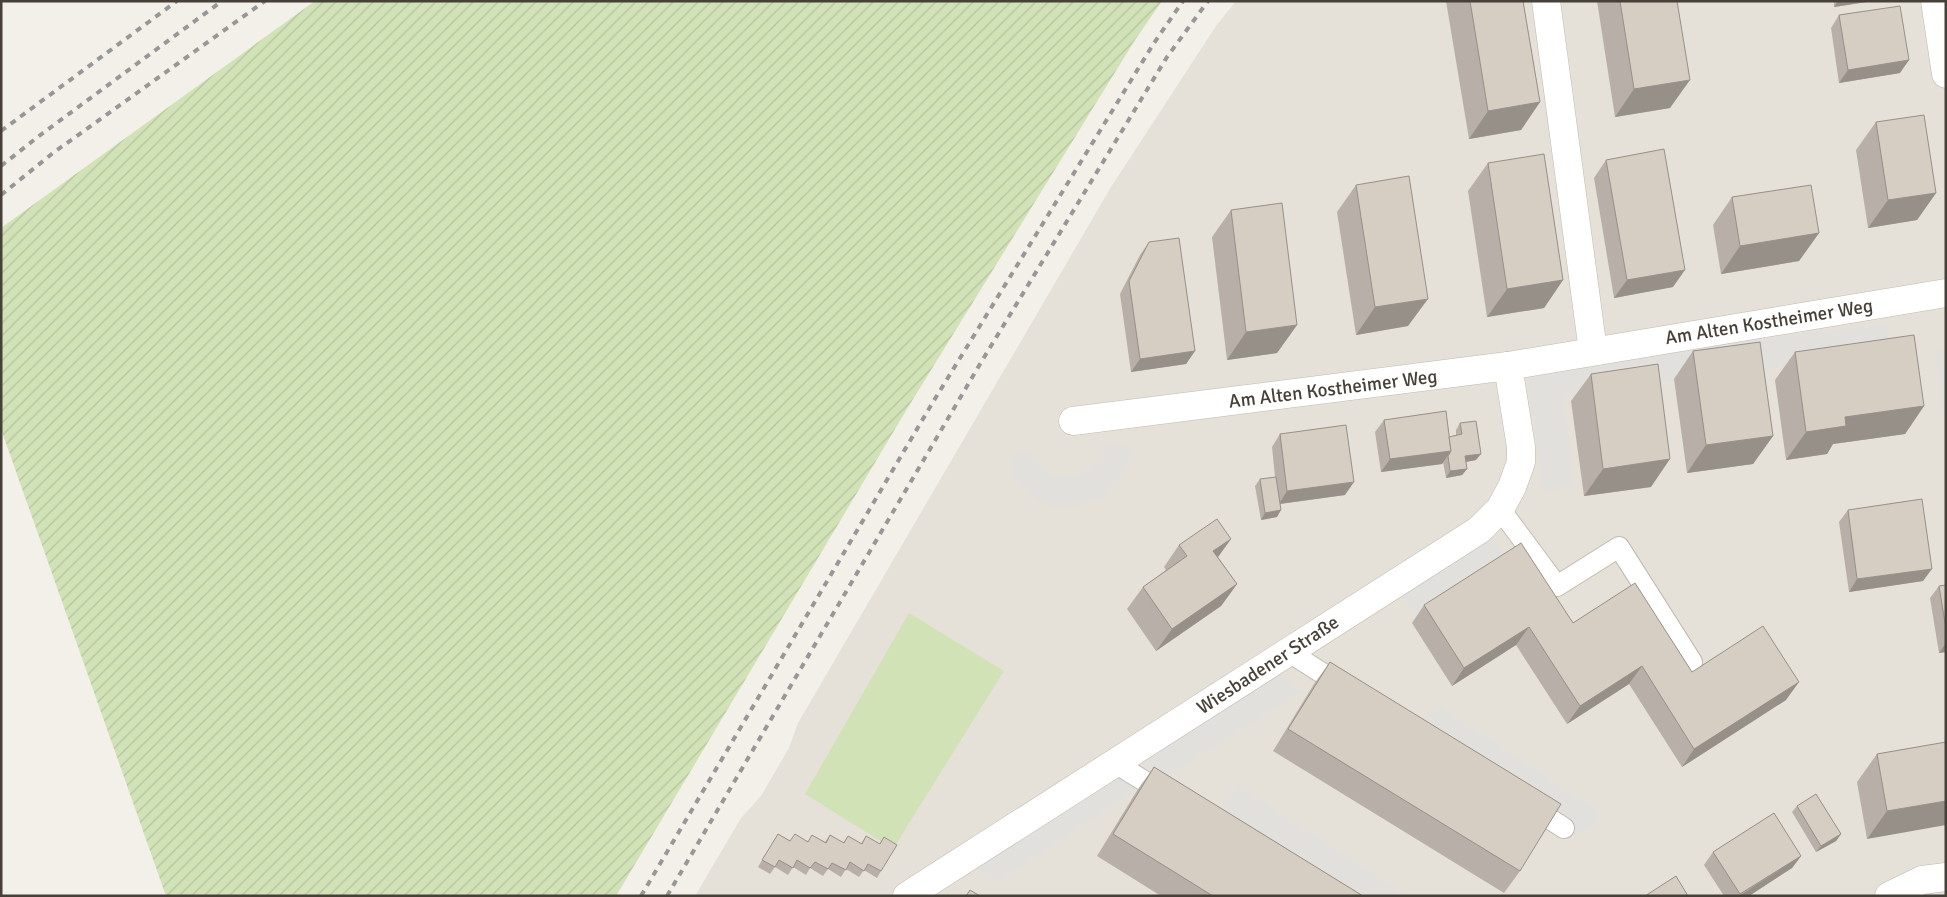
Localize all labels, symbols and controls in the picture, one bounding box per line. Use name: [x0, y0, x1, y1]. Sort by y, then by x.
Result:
street label: Am Alten Kostheimer Weg: [1664, 294, 1874, 350]
street label: Am Alten Kostheimer Weg: [1227, 364, 1439, 414]
street label: Wiesbadener Straße: [1193, 610, 1343, 720]

